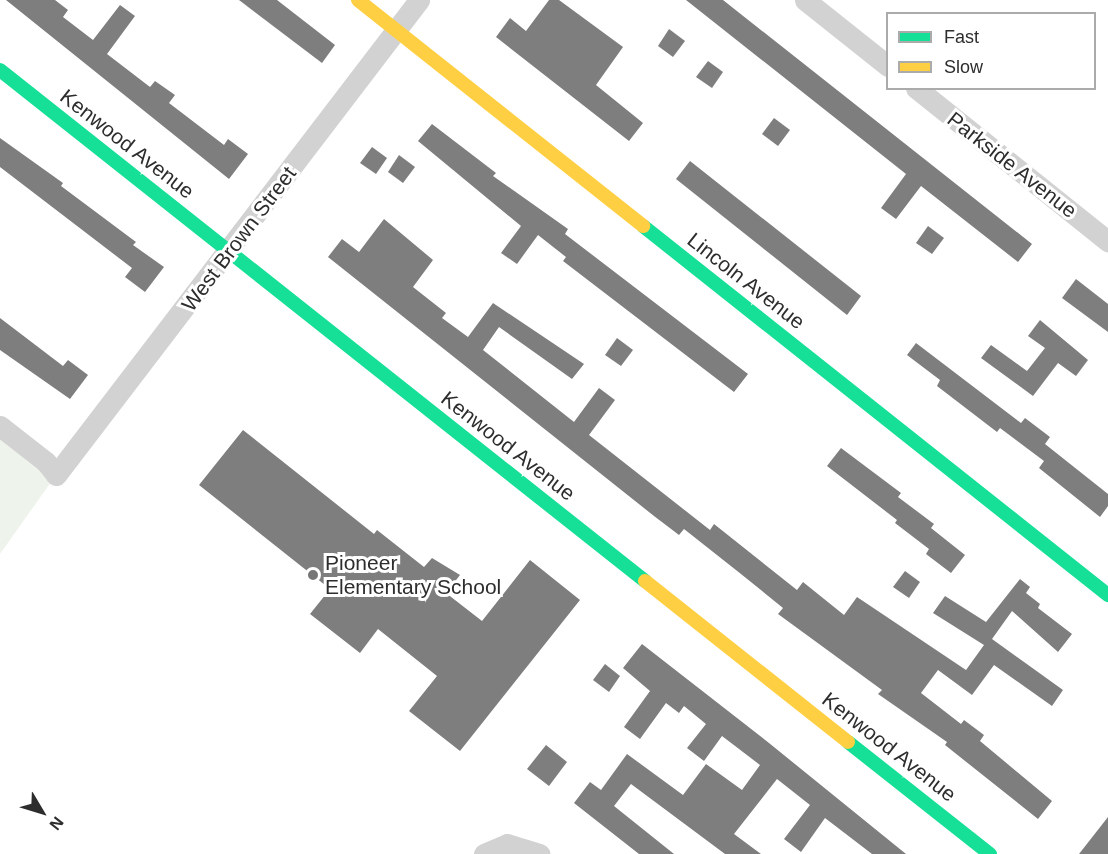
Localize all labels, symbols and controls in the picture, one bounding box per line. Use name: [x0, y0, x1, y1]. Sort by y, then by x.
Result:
legend: [886, 12, 1096, 90]
text: Fast: [944, 27, 979, 47]
text: Slow: [944, 57, 983, 77]
street label: Kenwood Avenue: [55, 84, 199, 204]
street label: Parkside Avenue: [942, 106, 1082, 224]
street label: West Brown Street: [176, 162, 302, 316]
street label: Lincoln Avenue: [682, 227, 810, 335]
street label: Kenwood Avenue: [436, 386, 580, 506]
place label: Pioneer Elementary School: [325, 550, 501, 600]
marker: Pioneer Elementary School: [306, 568, 320, 582]
street label: Kenwood Avenue: [817, 687, 961, 807]
north arrow: [12, 782, 72, 842]
text: N: [46, 814, 67, 833]

